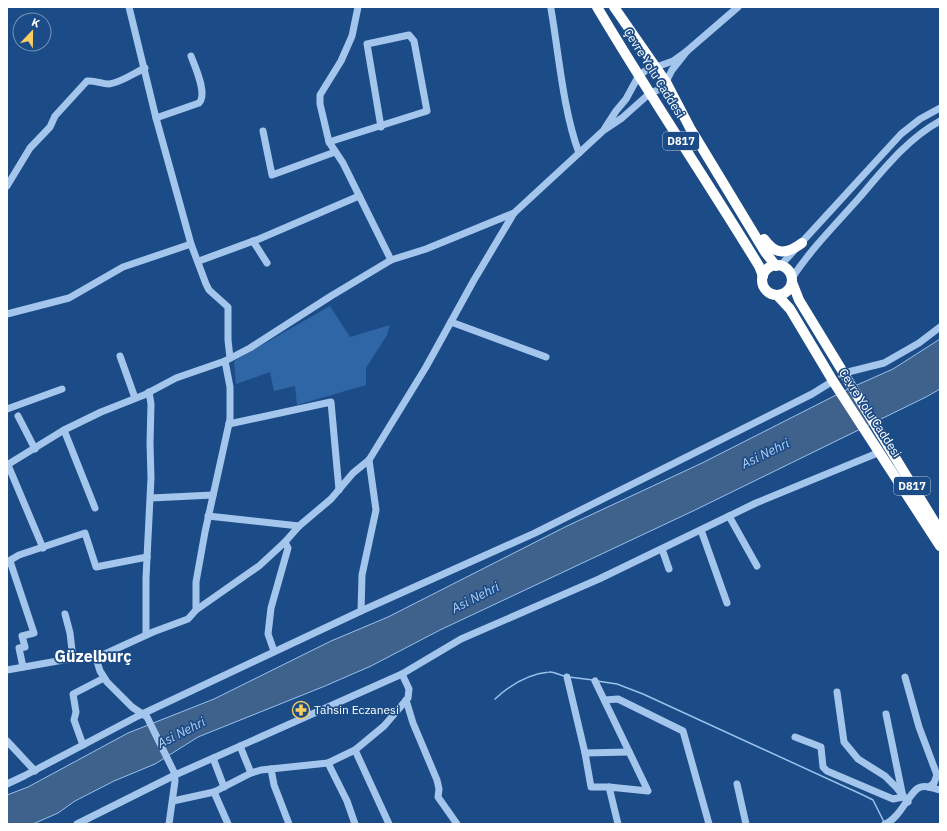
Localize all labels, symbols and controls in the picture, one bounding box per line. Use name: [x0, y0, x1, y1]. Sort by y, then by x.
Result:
north arrow: [12, 12, 52, 52]
text: K: [30, 15, 42, 31]
street label: Çevre Yolu Caddesi: [621, 25, 688, 120]
road number: D817: [663, 132, 699, 150]
street label: Çevre Yolu Caddesi: [836, 365, 905, 460]
water label: Asi Nehri: [737, 434, 793, 473]
road number: D817: [894, 477, 930, 495]
water label: Asi Nehri: [447, 578, 503, 617]
district label: Güzelburç: [55, 646, 131, 666]
pharmacy icon: Tahsin Eczanesi: [291, 700, 311, 720]
place label: Tahsin Eczanesi: [314, 702, 399, 717]
water label: Asi Nehri: [153, 713, 209, 752]

